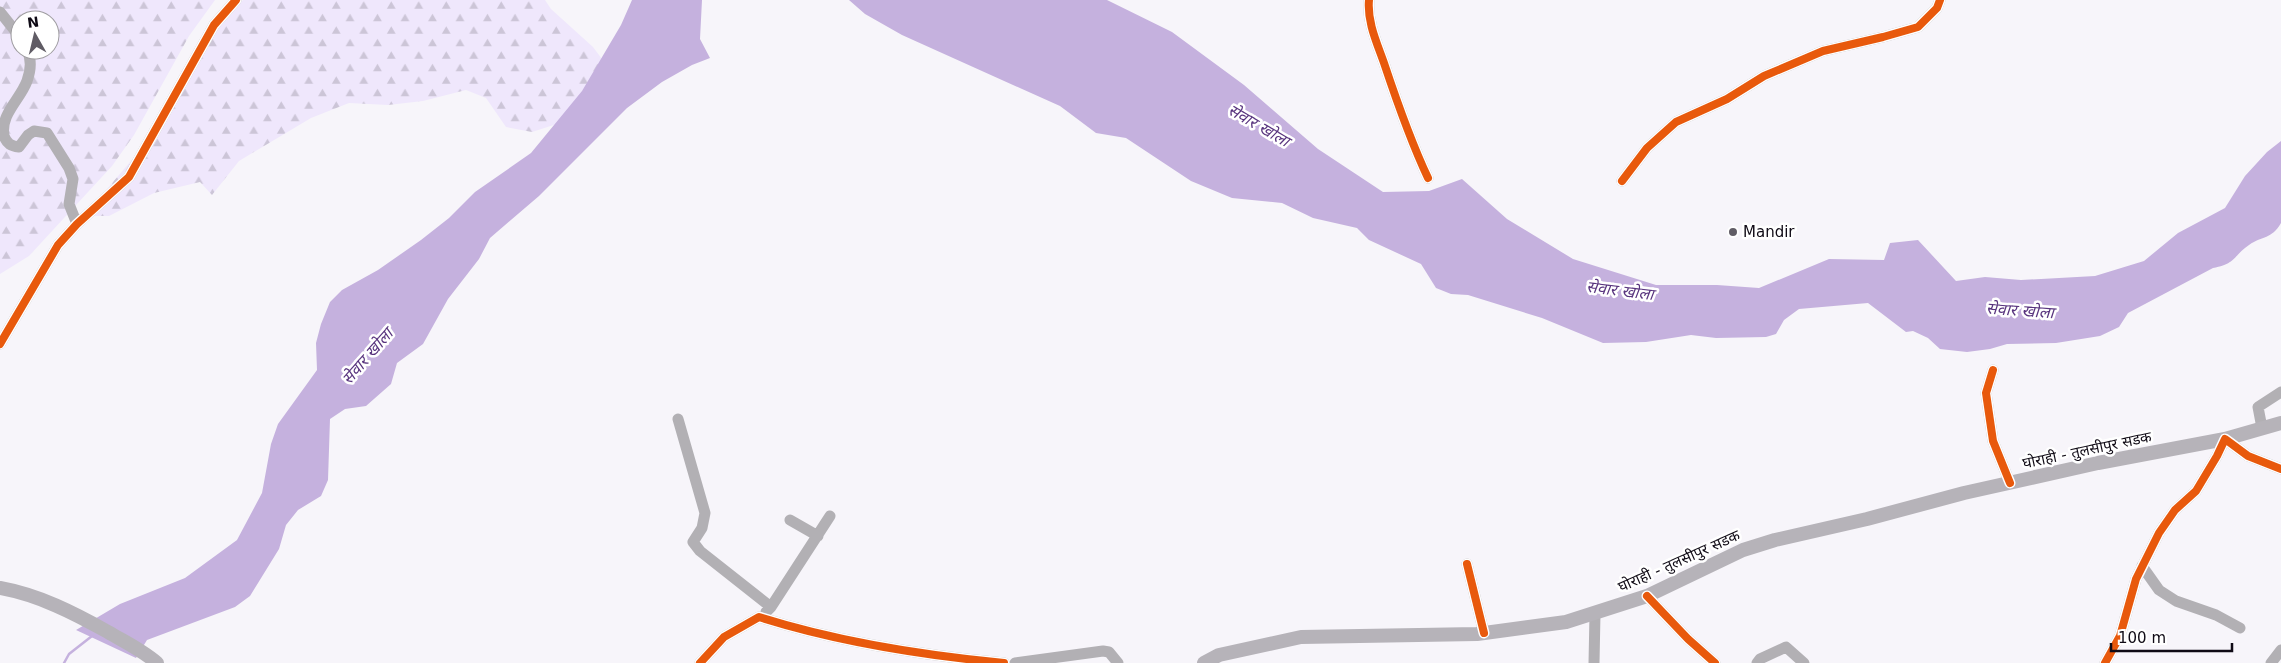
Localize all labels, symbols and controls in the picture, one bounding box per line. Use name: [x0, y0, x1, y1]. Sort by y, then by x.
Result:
north arrow: [10, 10, 60, 60]
text: N: [26, 13, 40, 31]
water label: सेवार खोला: [1225, 100, 1295, 152]
place label: Mandir: [1743, 223, 1795, 241]
marker: Mandir: [1727, 226, 1739, 238]
water label: सेवार खोला: [1585, 277, 1658, 304]
water label: सेवार खोला: [1986, 299, 2057, 323]
water label: सेवार खोला: [338, 322, 399, 388]
street label: घोराही - तुलसीपुर सडक: [2021, 427, 2154, 473]
street label: घोराही - तुलसीपुर सडक: [1615, 526, 1744, 597]
scale bar: [2111, 620, 2232, 652]
text: 100 m: [2118, 629, 2166, 647]

